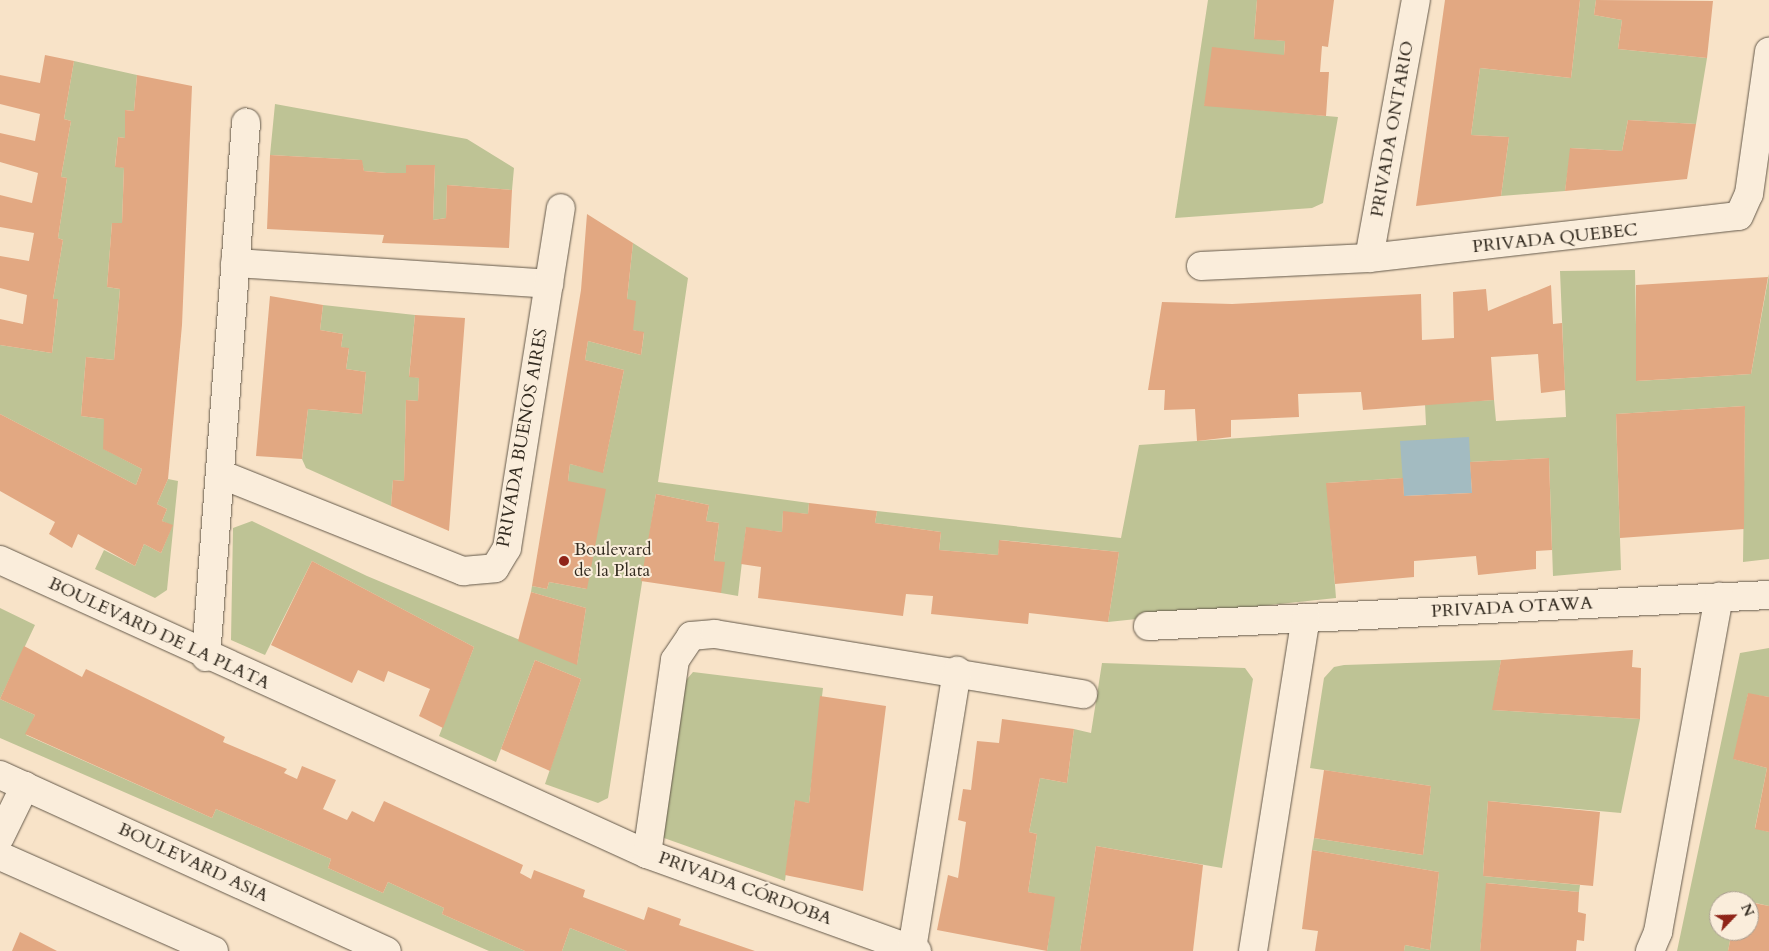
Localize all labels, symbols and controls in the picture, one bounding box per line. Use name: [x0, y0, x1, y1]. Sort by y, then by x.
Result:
street label: PRIVADA ONTARIO: [1367, 39, 1419, 219]
street label: PRIVADA QUEBEC: [1471, 220, 1639, 258]
street label: PRIVADA BUENOS AIRES: [493, 327, 553, 549]
place label: Boulevard de la Plata: [574, 540, 652, 582]
marker: Boulevard de la Plata: [558, 555, 570, 567]
street label: BOULEVARD DE LA PLATA: [45, 573, 273, 695]
street label: PRIVADA OTAWA: [1431, 593, 1593, 623]
street label: BOULEVARD ASIA: [114, 819, 272, 907]
street label: PRIVADA CÓRDOBA: [655, 848, 835, 930]
north arrow: [1709, 891, 1759, 941]
text: N: [1736, 901, 1758, 920]

